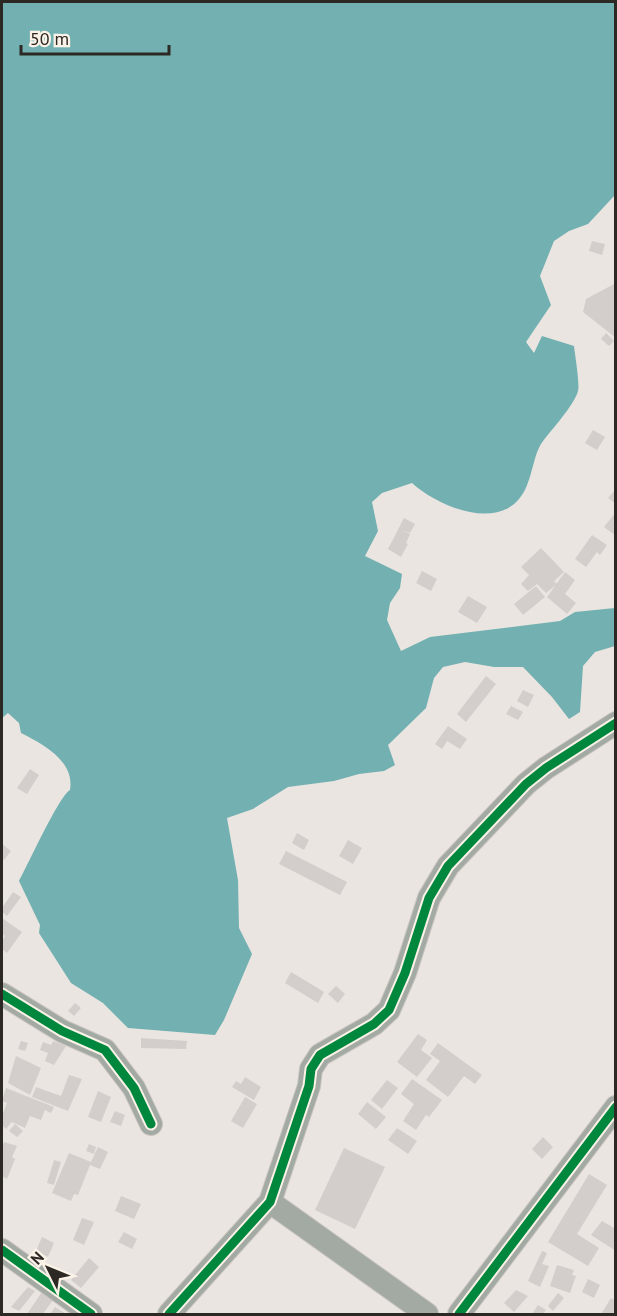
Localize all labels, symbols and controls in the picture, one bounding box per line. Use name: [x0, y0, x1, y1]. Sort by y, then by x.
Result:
scale bar: [21, 18, 170, 56]
text: 50 m: [30, 27, 69, 50]
north arrow: [18, 1238, 78, 1298]
text: N: [26, 1247, 48, 1268]

